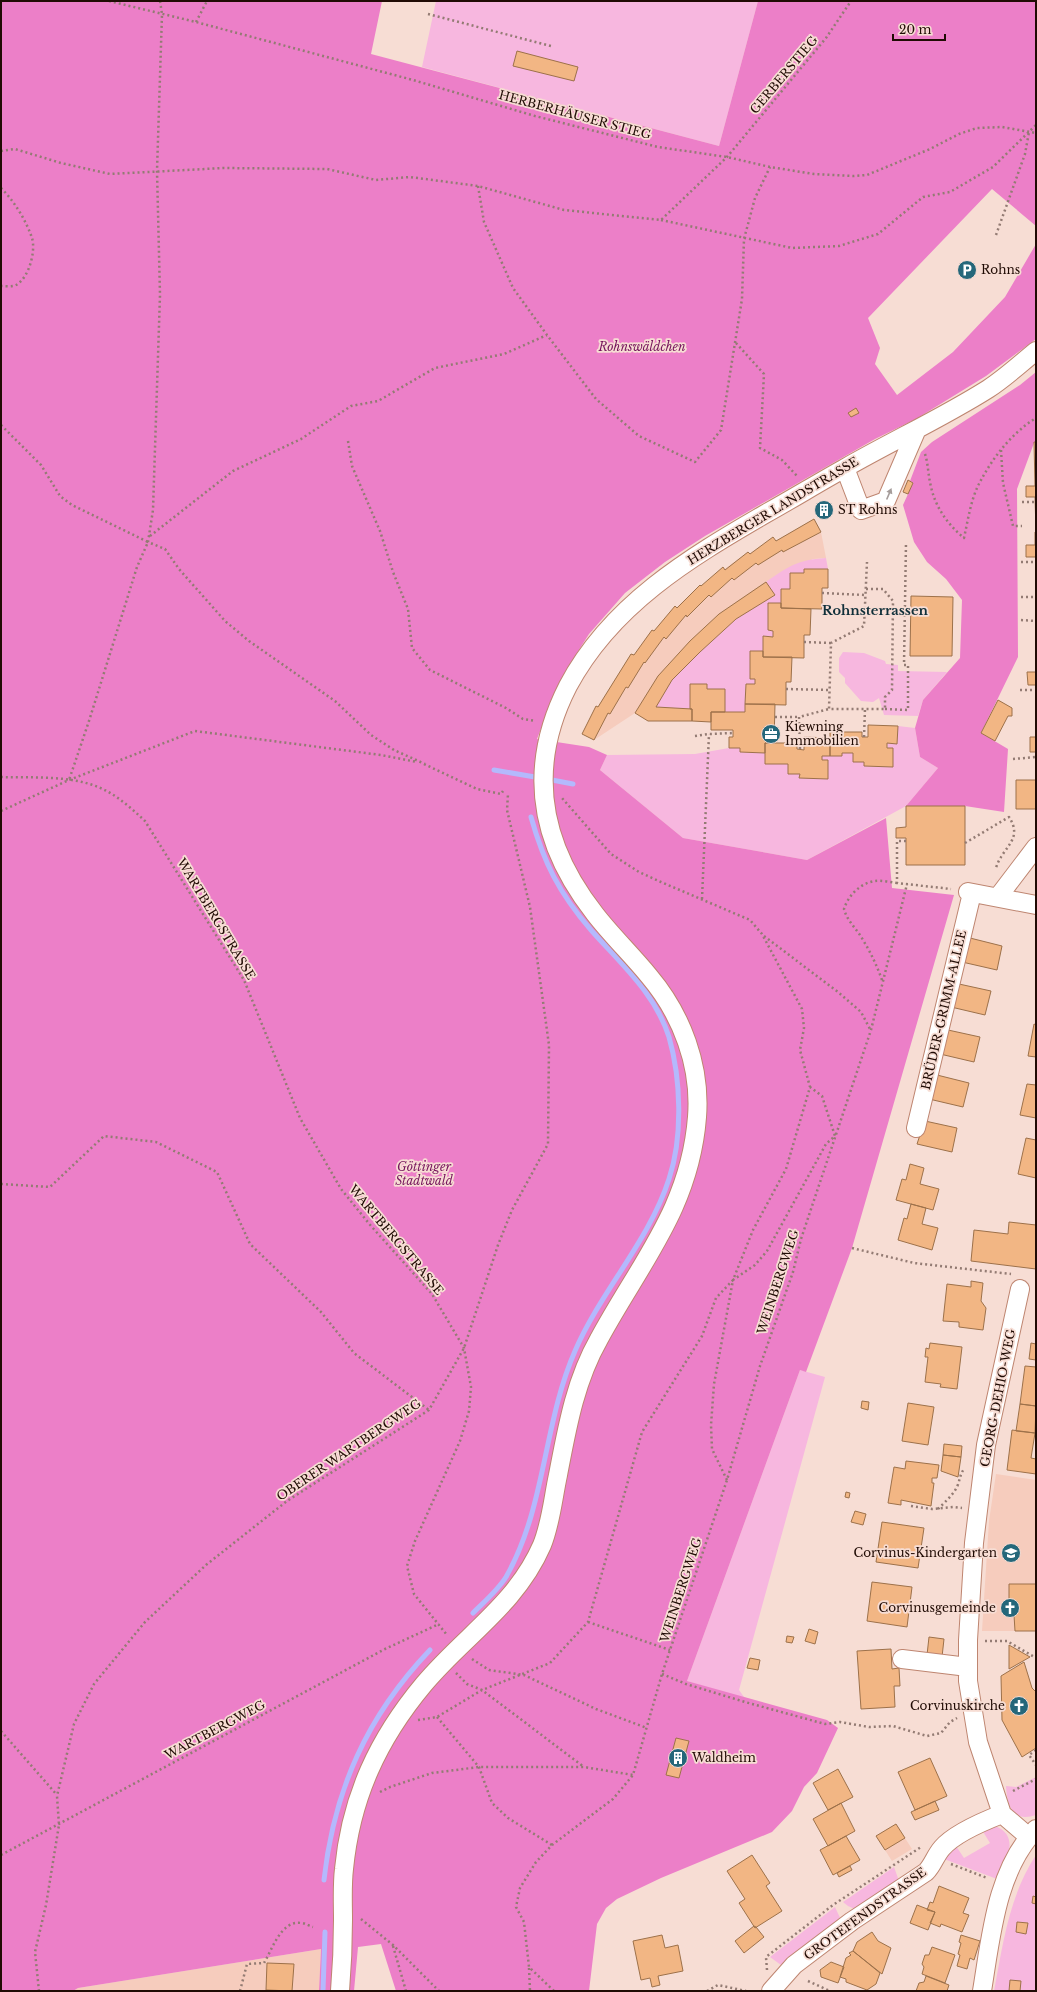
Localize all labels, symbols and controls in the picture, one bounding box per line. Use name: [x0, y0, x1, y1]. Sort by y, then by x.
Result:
scale bar: [893, 16, 945, 42]
text: 20 m: [899, 22, 931, 37]
street label: GERBERSTIEG: [747, 32, 821, 117]
street label: HERBERHÄUSER STIEG: [497, 86, 654, 142]
parking icon: Rohns: [956, 259, 978, 281]
place label: Rohns: [981, 262, 1020, 277]
park label: Rohnswäldchen: [597, 339, 686, 354]
street label: HERZBERGER LANDSTRASSE: [684, 453, 861, 568]
one-way arrow: [886, 488, 892, 499]
building icon: ST Rohns: [813, 499, 835, 521]
place label: ST Rohns: [838, 502, 898, 517]
district label: Rohnsterrassen: [822, 602, 929, 619]
place label: Kiewning Immobilien: [785, 719, 859, 748]
office icon: Kiewning Immobilien: [760, 723, 782, 745]
street label: WARTBERGSTRASSE: [174, 854, 259, 982]
street label: BRÜDER-GRIMM-ALLEE: [916, 928, 969, 1091]
park label: Göttinger Stadtwald: [395, 1159, 454, 1188]
street label: WARTBERGSTRASSE: [345, 1181, 447, 1298]
street label: WEINBERGWEG: [753, 1227, 802, 1337]
street label: GEORG-DEHIO-WEG: [977, 1327, 1018, 1468]
street label: OBERER WARTBERGWEG: [274, 1395, 424, 1504]
street label: WEINBERGWEG: [656, 1535, 705, 1645]
school or university icon: Corvinus-Kindergarten: [1000, 1542, 1022, 1564]
place label: Corvinus-Kindergarten: [854, 1545, 997, 1560]
church icon: Corvinusgemeinde: [999, 1597, 1021, 1619]
place label: Corvinusgemeinde: [879, 1600, 996, 1615]
church icon: Corvinuskirche: [1008, 1695, 1030, 1717]
street label: WARTBERGWEG: [161, 1696, 268, 1763]
place label: Corvinuskirche: [910, 1698, 1005, 1713]
building icon: Waldheim: [667, 1747, 689, 1769]
place label: Waldheim: [691, 1750, 756, 1765]
street label: GROTEFENDSTRASSE: [801, 1864, 929, 1963]

